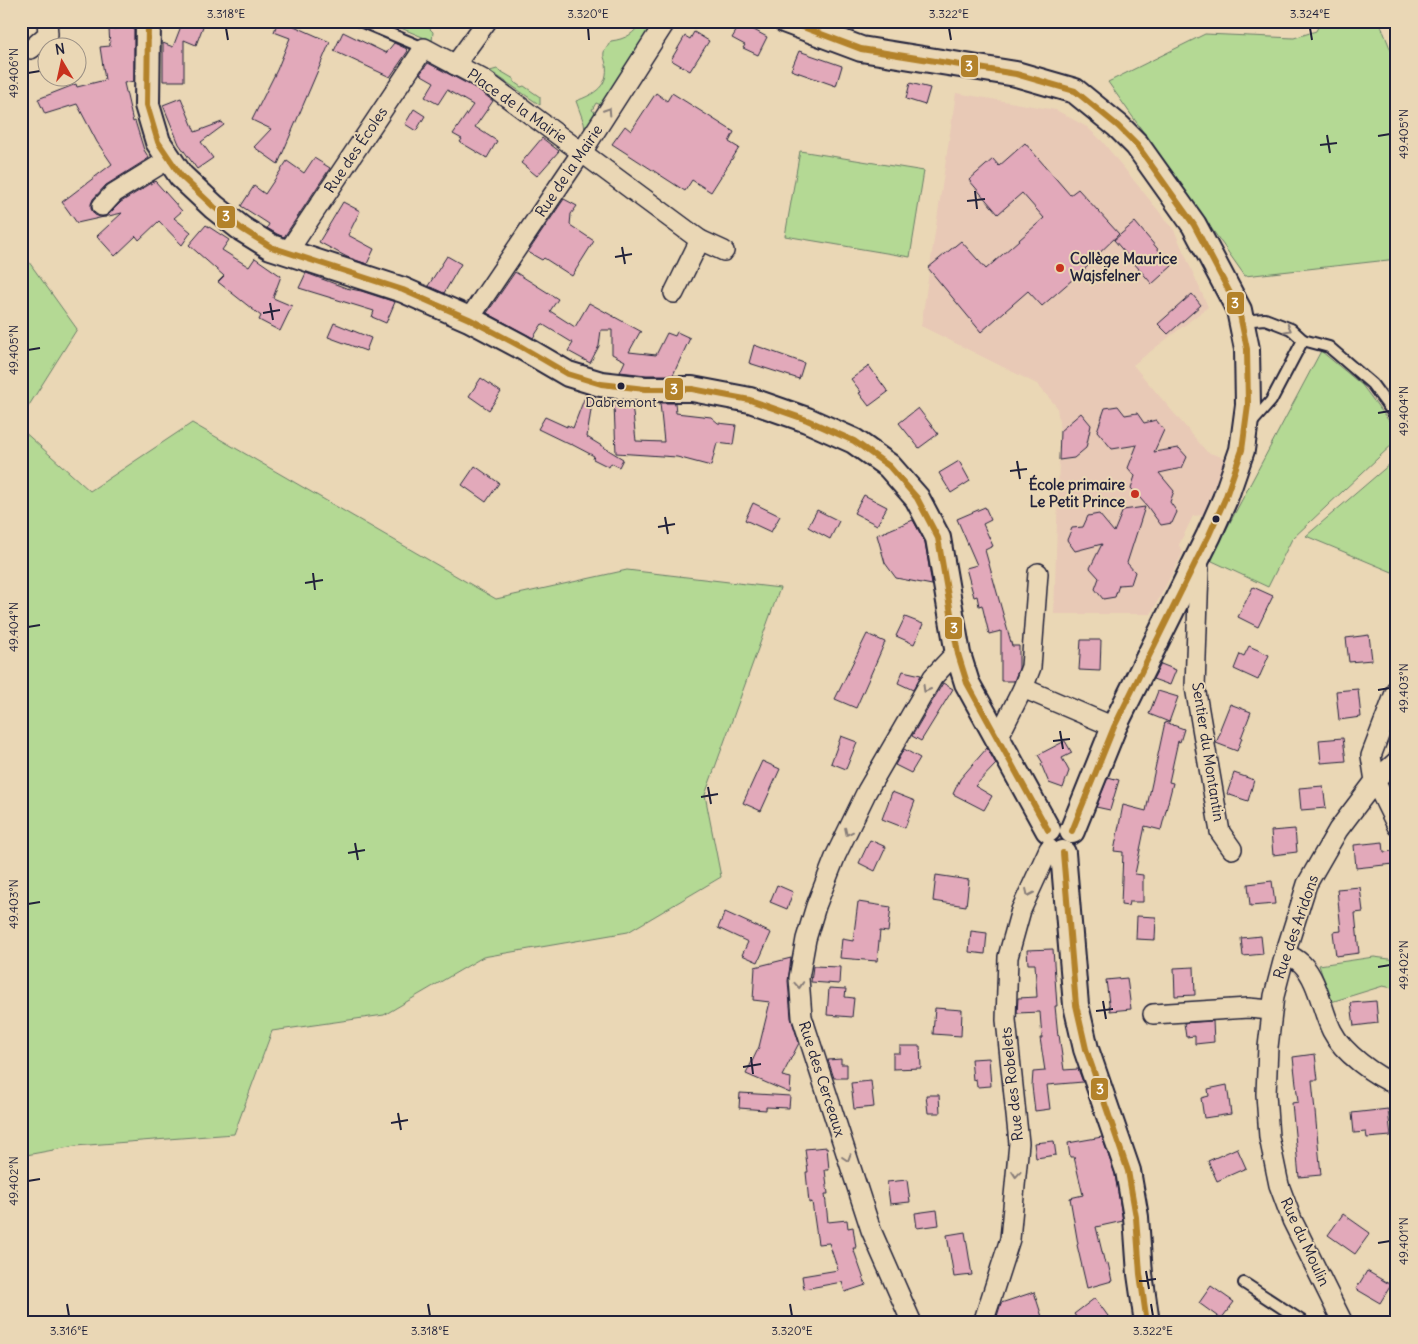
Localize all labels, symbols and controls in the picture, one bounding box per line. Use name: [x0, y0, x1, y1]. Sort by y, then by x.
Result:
text: 3.318°E: [207, 6, 245, 21]
text: 3.320°E: [567, 6, 609, 21]
text: 3.322°E: [929, 6, 969, 21]
text: 3.324°E: [1290, 6, 1330, 21]
north arrow: [38, 38, 88, 88]
text: N: [54, 40, 66, 59]
text: 49.406°N: [6, 48, 21, 98]
line badge: 3: [960, 54, 979, 78]
text: 3: [965, 57, 973, 75]
street label: Place de la Mairie: [464, 64, 571, 147]
street label: Rue des Écoles: [320, 103, 391, 196]
one-way arrow: [602, 108, 611, 117]
text: 49.405°N: [1396, 109, 1411, 159]
street label: Rue de la Mairie: [531, 121, 606, 220]
line badge: 3: [216, 205, 236, 229]
text: 3: [222, 207, 230, 225]
place label: Collège Maurice Wajsfelner: [1070, 249, 1177, 285]
marker: Collège Maurice Wajsfelner: [1054, 262, 1066, 274]
line badge: 3: [1226, 291, 1245, 315]
text: 3: [1231, 294, 1239, 312]
one-way arrow: [1282, 323, 1291, 333]
text: 49.405°N: [6, 325, 21, 375]
line badge: 3: [664, 377, 684, 401]
text: 3: [670, 380, 678, 398]
marker: Dabremont: [616, 381, 626, 391]
text: 49.404°N: [1396, 386, 1411, 436]
place label: Dabremont: [585, 393, 657, 411]
place label: École primaire Le Petit Prince: [1029, 474, 1125, 511]
marker: École primaire Le Petit Prince: [1129, 488, 1141, 500]
unlabelled marker: [1211, 514, 1221, 524]
text: 49.404°N: [6, 602, 21, 652]
line badge: 3: [944, 616, 963, 640]
text: 3: [950, 619, 958, 637]
text: 49.403°N: [1396, 663, 1411, 713]
street label: Sentier du Montantin: [1188, 681, 1229, 823]
one-way arrow: [922, 684, 932, 693]
one-way arrow: [843, 827, 854, 836]
street label: Rue des Aridons: [1269, 872, 1322, 981]
text: 49.403°N: [6, 879, 21, 929]
one-way arrow: [1024, 888, 1035, 897]
text: 49.402°N: [1396, 940, 1411, 990]
one-way arrow: [794, 982, 805, 990]
street label: Rue des Cerceaux: [795, 1019, 850, 1140]
street label: Rue des Robelets: [996, 1026, 1027, 1142]
line badge: 3: [1090, 1077, 1109, 1101]
text: 3: [1096, 1080, 1104, 1098]
one-way arrow: [842, 1153, 852, 1162]
text: 49.402°N: [6, 1156, 21, 1206]
one-way arrow: [1011, 1170, 1022, 1178]
street label: Rue du Moulin: [1277, 1194, 1334, 1289]
text: 49.401°N: [1396, 1217, 1411, 1265]
text: 3.316°E: [50, 1323, 88, 1338]
text: 3.318°E: [411, 1323, 449, 1338]
text: 3.320°E: [771, 1323, 813, 1338]
text: 3.322°E: [1133, 1323, 1173, 1338]

